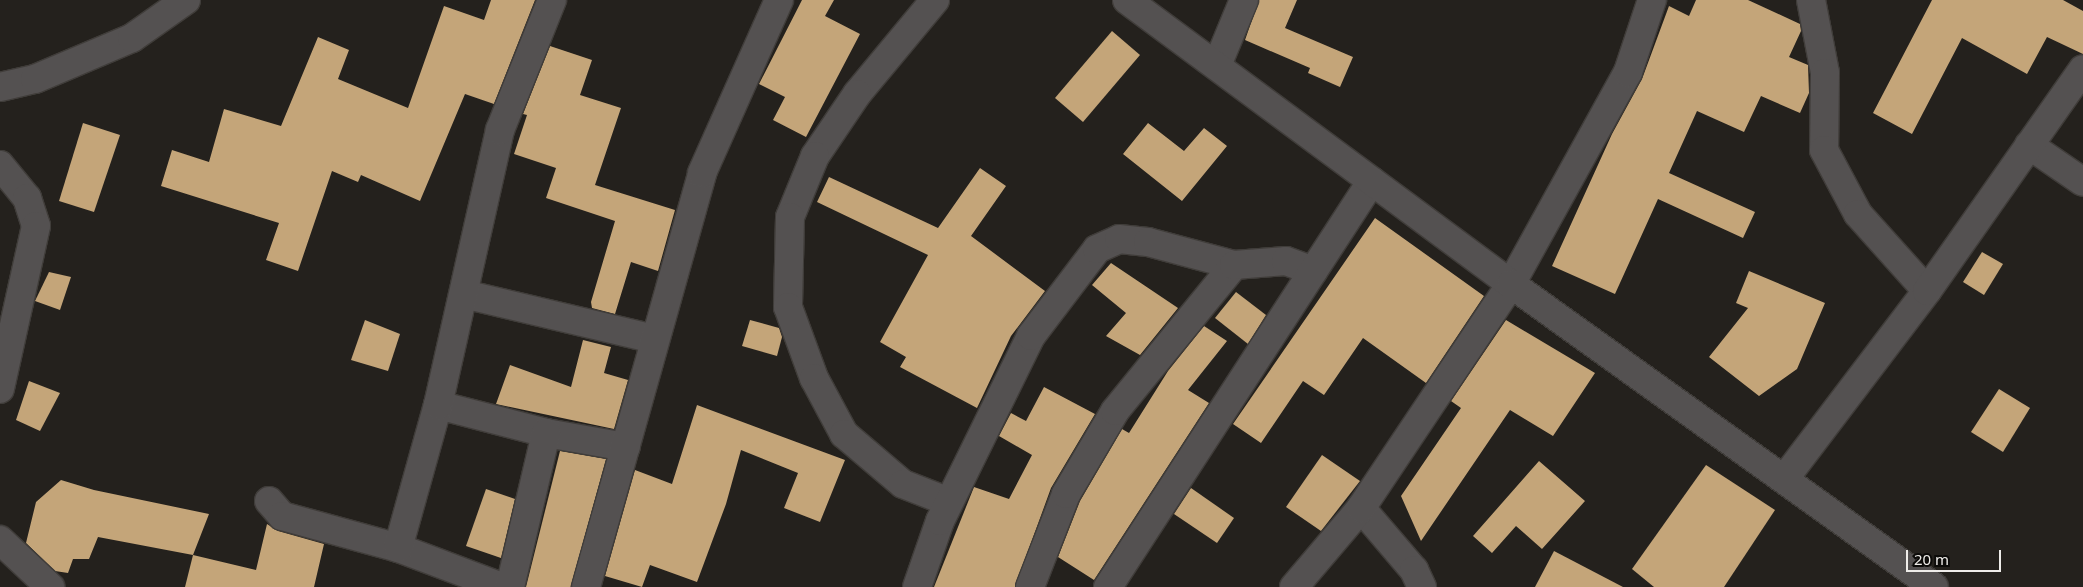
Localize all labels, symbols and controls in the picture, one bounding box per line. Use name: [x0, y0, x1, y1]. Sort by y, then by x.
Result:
scale bar: [1908, 540, 2003, 572]
text: 20 m: [1914, 549, 1949, 569]

